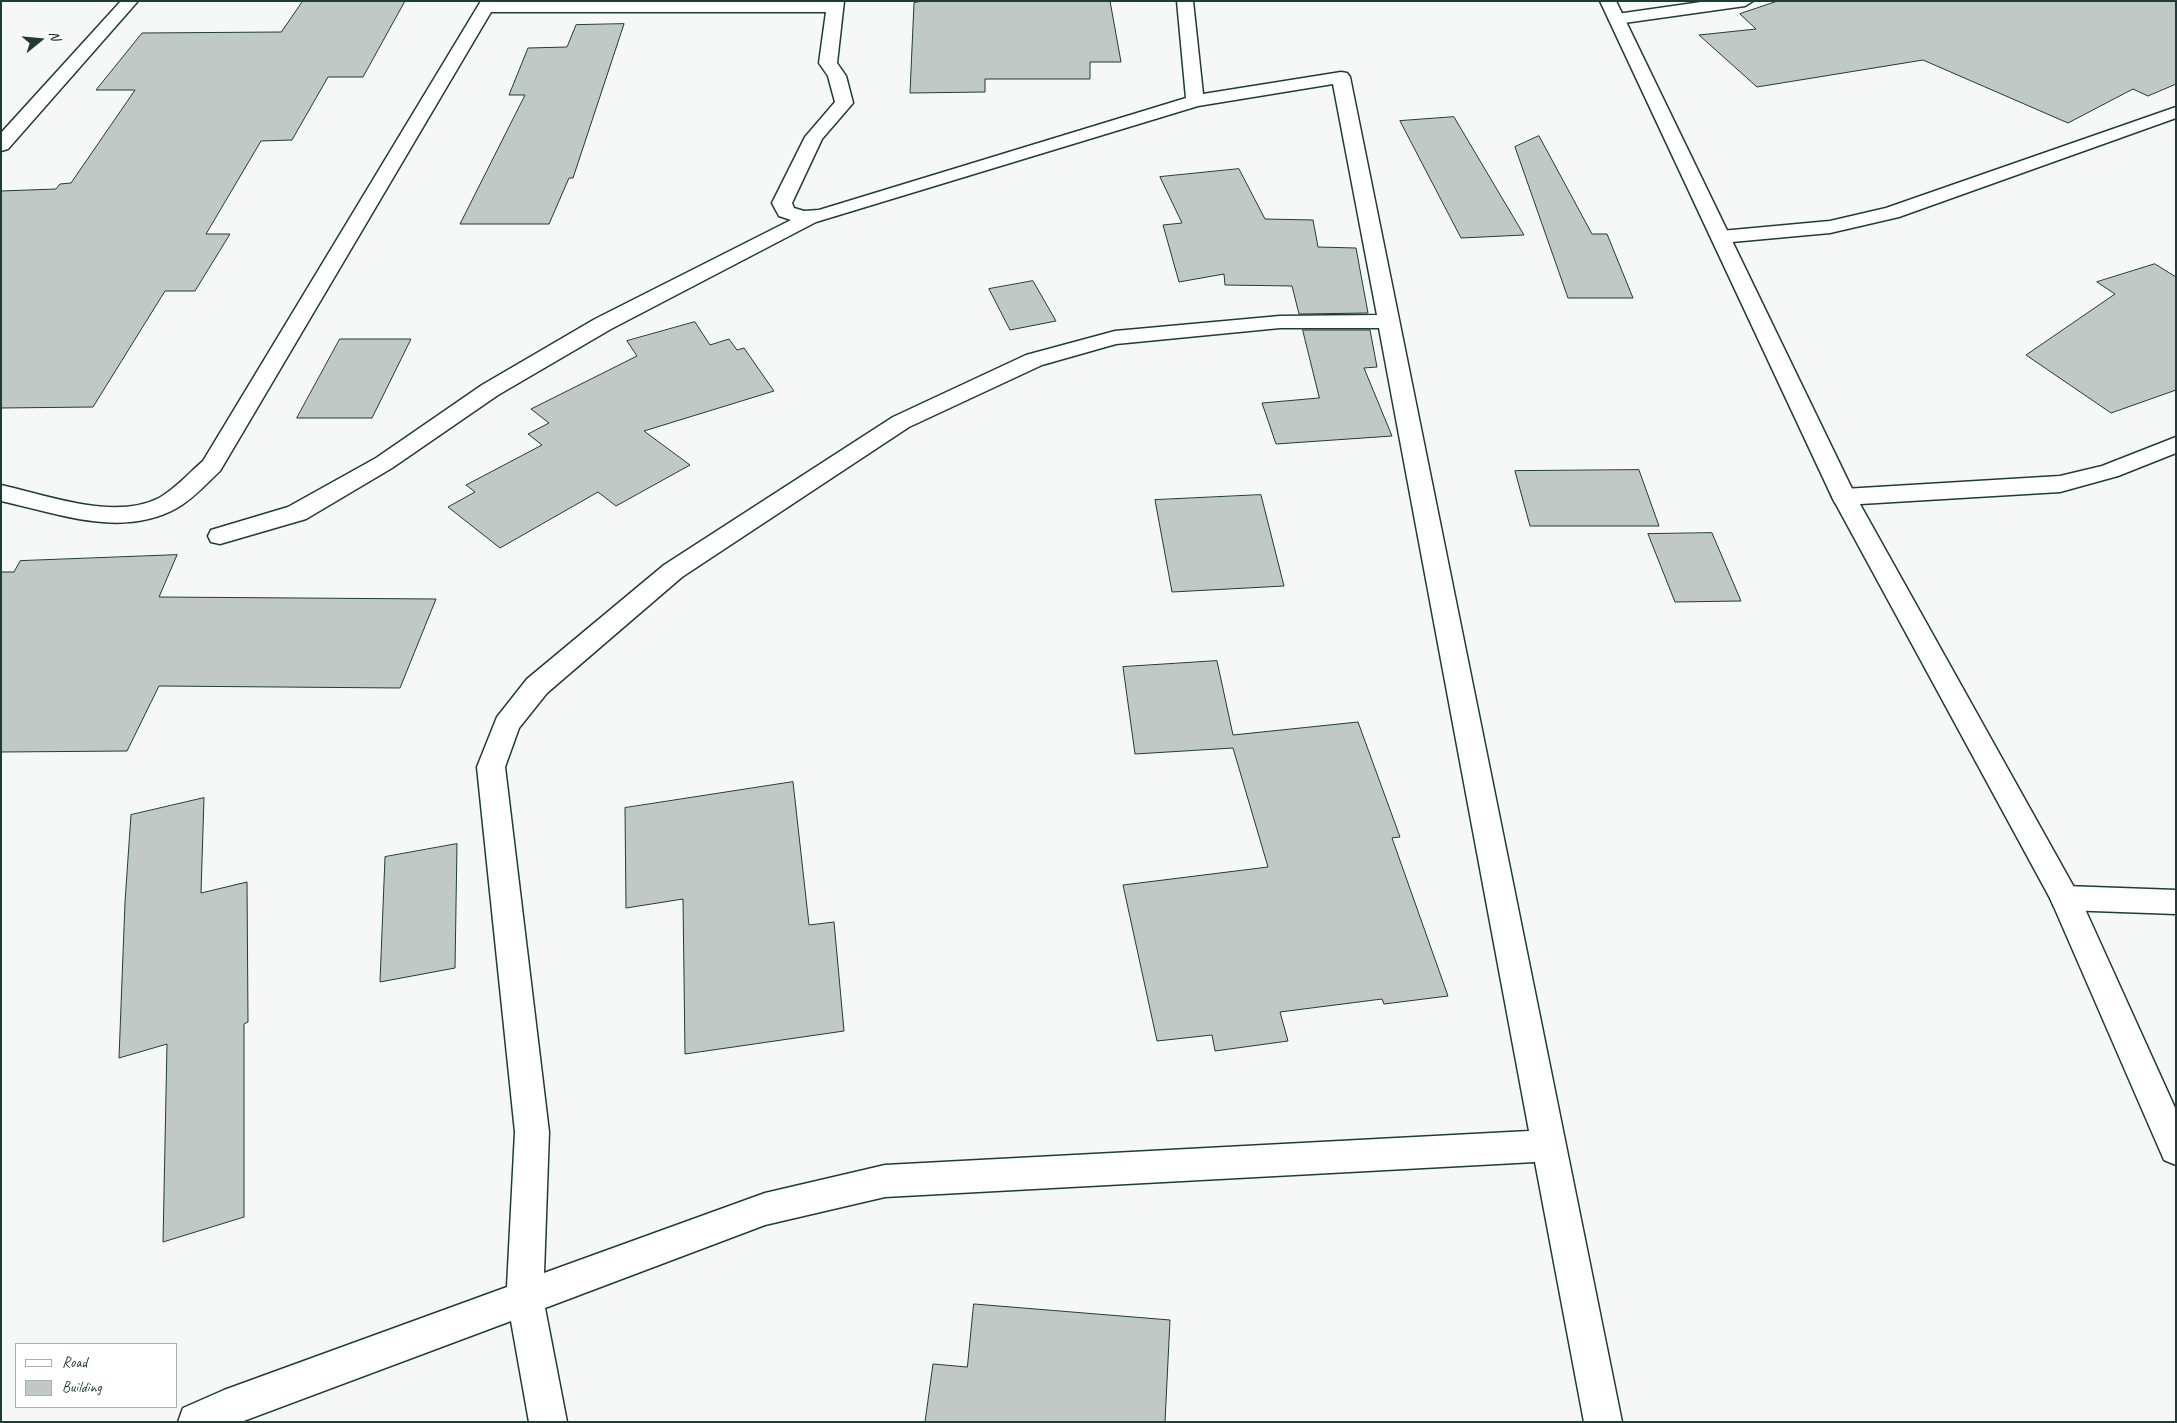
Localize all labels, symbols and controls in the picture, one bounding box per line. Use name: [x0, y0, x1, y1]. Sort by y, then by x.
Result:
north arrow: [15, 15, 65, 65]
text: N: [45, 29, 64, 42]
legend: [15, 1343, 178, 1408]
text: Road: [62, 1353, 87, 1372]
text: Building: [62, 1378, 101, 1397]

